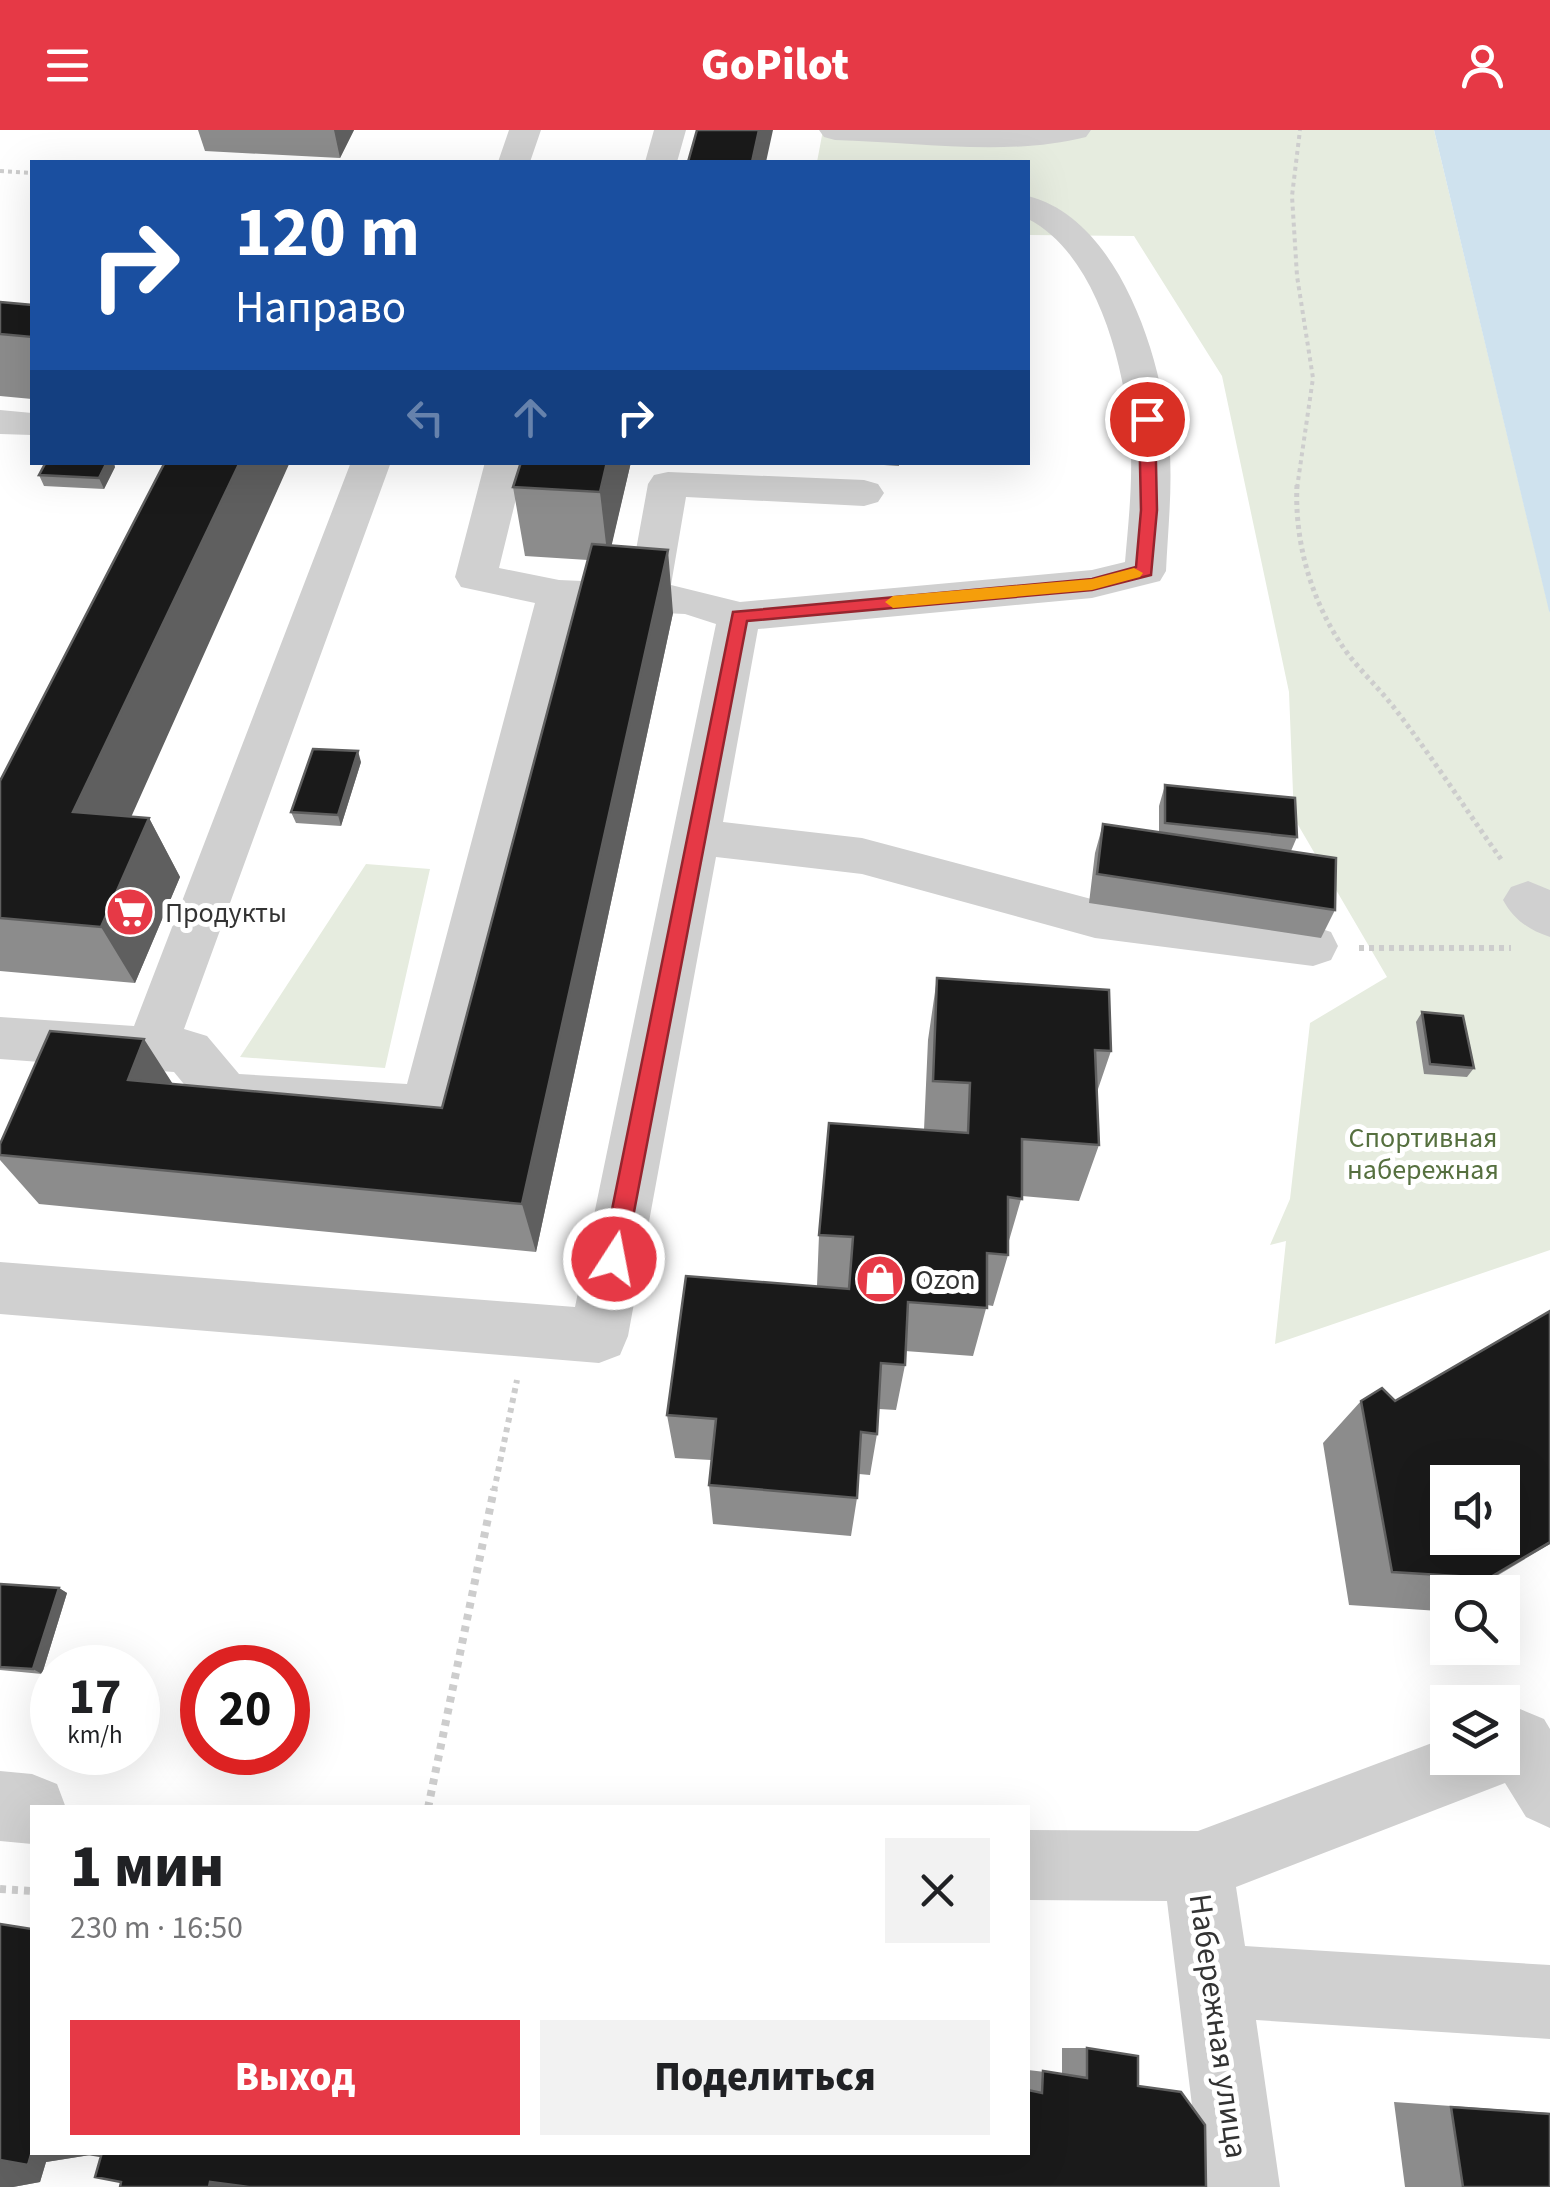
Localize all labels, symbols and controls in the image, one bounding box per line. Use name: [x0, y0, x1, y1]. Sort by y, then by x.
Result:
text: GoPilot: [701, 33, 849, 97]
icon: menu: [40, 38, 95, 93]
icon: person: [1455, 38, 1510, 93]
text: 120 m: [235, 183, 420, 283]
icon: right: [70, 200, 200, 330]
text: Направо: [235, 276, 406, 340]
pin: [1105, 377, 1190, 462]
icon: left: [398, 390, 453, 445]
icon: ahead: [503, 390, 558, 445]
icon: right: [608, 390, 663, 445]
icon: arrive: [1120, 392, 1175, 447]
supermarket icon: Продукты: [104, 886, 156, 938]
place label: Продукты: [165, 893, 287, 933]
park label: Спортивная набережная: [1347, 1118, 1499, 1190]
position arrow: [562, 1207, 666, 1311]
shop icon: Ozon: [854, 1253, 906, 1305]
place label: Ozon: [915, 1260, 976, 1300]
map controls: [1430, 1465, 1520, 1775]
button: sound: [1430, 1465, 1520, 1555]
button: search: [1430, 1575, 1520, 1665]
speed limit sign: 20: [180, 1645, 310, 1775]
text: 17: [69, 1662, 121, 1733]
button: layers: [1430, 1685, 1520, 1775]
text: km/h: [67, 1717, 123, 1753]
text: 1 мин: [70, 1825, 224, 1910]
button: close: [885, 1838, 990, 1943]
street label: Набережная улица: [1177, 1891, 1259, 2161]
text: 230 m · 16:50: [70, 1905, 243, 1951]
button: Выход: [70, 2020, 520, 2135]
button: Поделиться: [540, 2020, 990, 2135]

